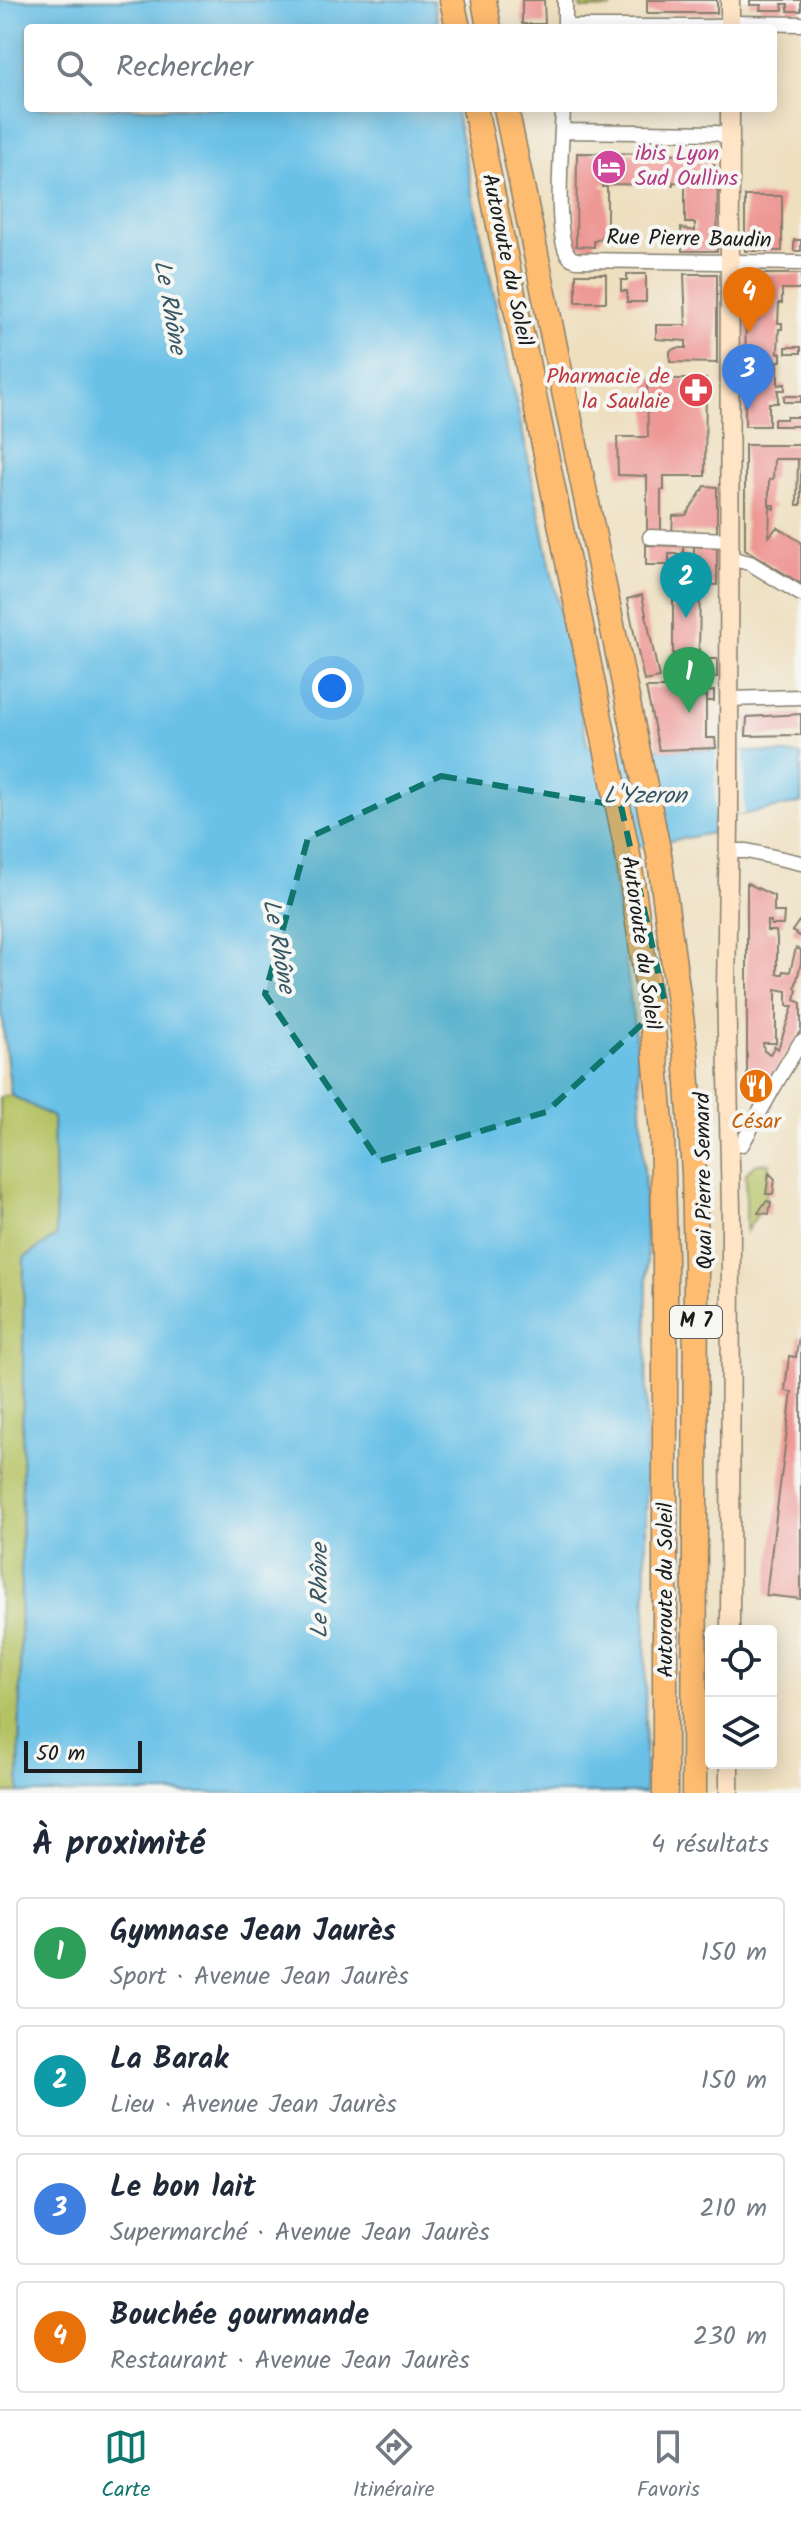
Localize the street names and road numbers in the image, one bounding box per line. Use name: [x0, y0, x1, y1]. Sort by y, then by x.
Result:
street label: Autoroute du Soleil: [471, 171, 541, 350]
street label: Rue Pierre Baudin: [606, 221, 772, 259]
street label: Autoroute du Soleil: [610, 854, 670, 1033]
street label: Quai Pierre Semard: [686, 1091, 724, 1270]
road number: M 7: [670, 1306, 722, 1338]
street label: Autoroute du Soleil: [649, 1502, 684, 1678]

